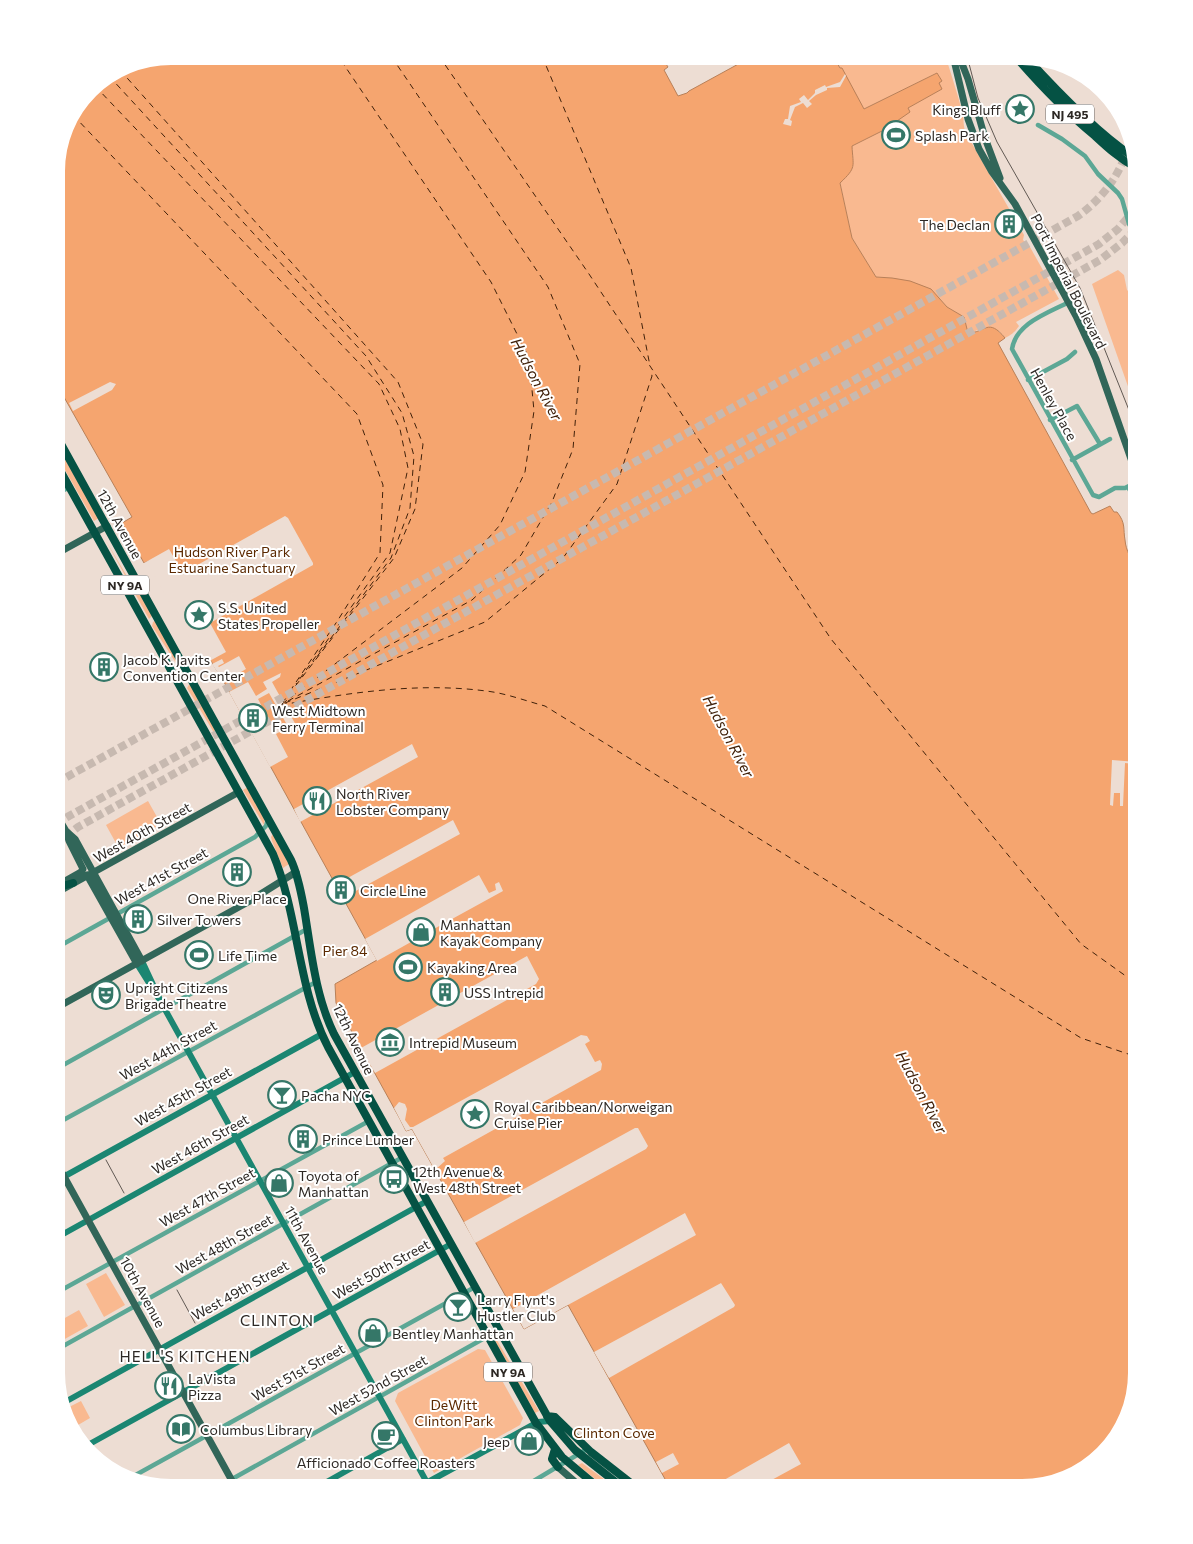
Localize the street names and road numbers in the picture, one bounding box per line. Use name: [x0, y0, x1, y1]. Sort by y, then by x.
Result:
road number: NJ 495: [1046, 105, 1094, 124]
street label: Port Imperial Boulevard: [1028, 211, 1110, 351]
street label: Henley Place: [1027, 365, 1081, 443]
street label: 12th Avenue: [94, 486, 146, 562]
road number: NY 9A: [101, 576, 149, 594]
street label: West 40th Street: [90, 798, 194, 866]
street label: West 41st Street: [112, 843, 211, 909]
street label: 12th Avenue: [330, 1001, 378, 1077]
street label: West 44th Street: [117, 1016, 220, 1084]
street label: West 45th Street: [132, 1062, 235, 1130]
street label: West 46th Street: [148, 1110, 252, 1178]
street label: West 47th Street: [156, 1164, 258, 1230]
street label: 11th Avenue: [281, 1203, 333, 1277]
street label: West 48th Street: [172, 1210, 276, 1278]
street label: West 50th Street: [329, 1235, 433, 1303]
street label: 10th Avenue: [117, 1254, 169, 1330]
street label: West 49th Street: [188, 1256, 292, 1324]
street label: West 51st Street: [248, 1339, 348, 1405]
street label: West 52nd Street: [326, 1351, 430, 1419]
road number: NY 9A: [484, 1362, 532, 1381]

